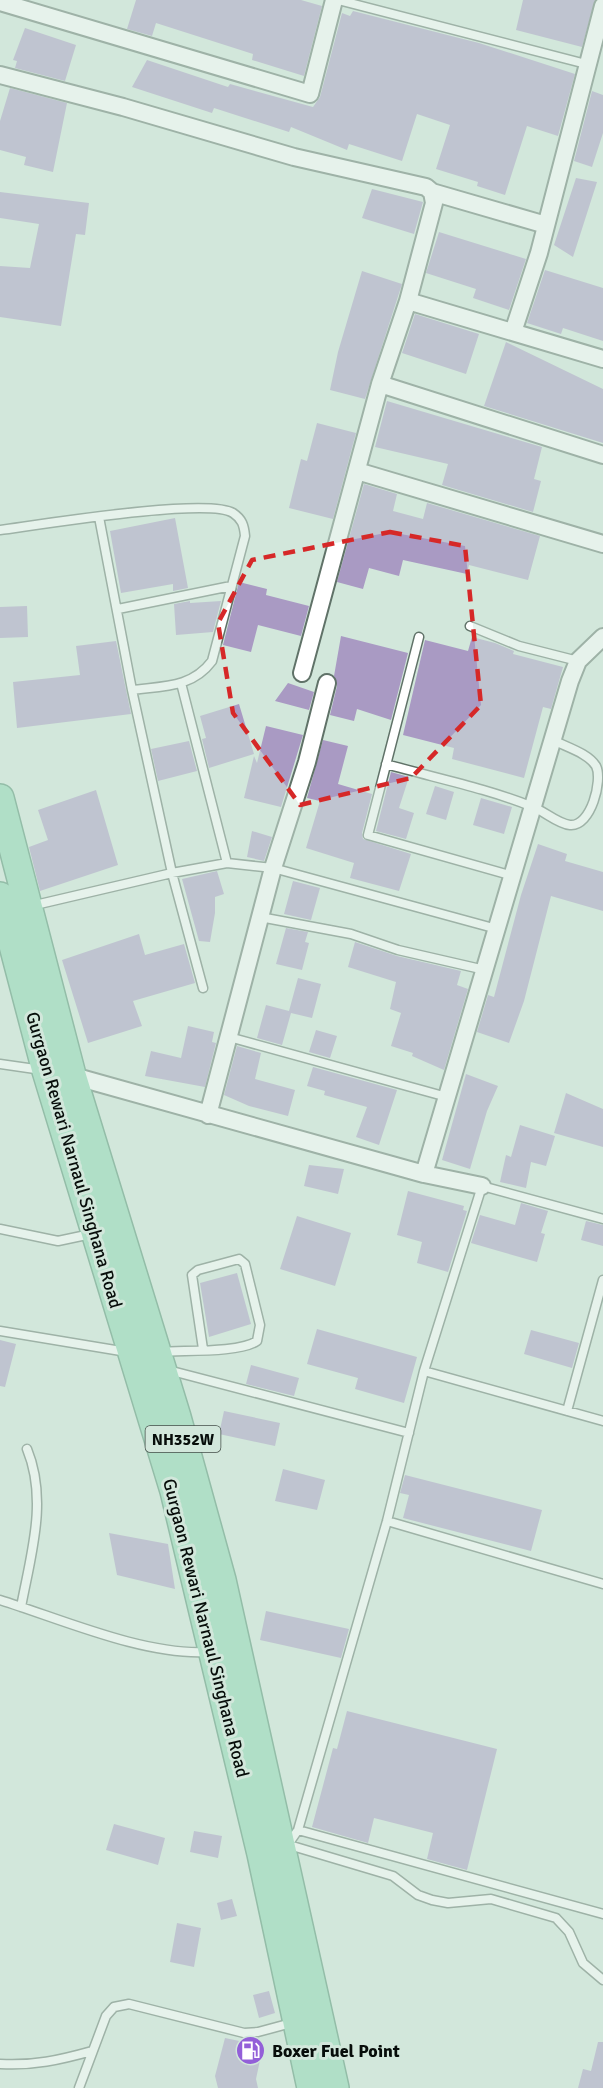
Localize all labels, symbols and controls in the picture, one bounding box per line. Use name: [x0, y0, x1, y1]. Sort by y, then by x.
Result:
street label: Gurgaon Rewari Narnaul Singhana Road: [21, 1009, 127, 1311]
road number: NH352W: [146, 1426, 220, 1452]
street label: Gurgaon Rewari Narnaul Singhana Road: [158, 1476, 254, 1780]
fuel station icon: Boxer Fuel Point: [235, 2035, 267, 2067]
place label: Boxer Fuel Point: [272, 2040, 400, 2062]

